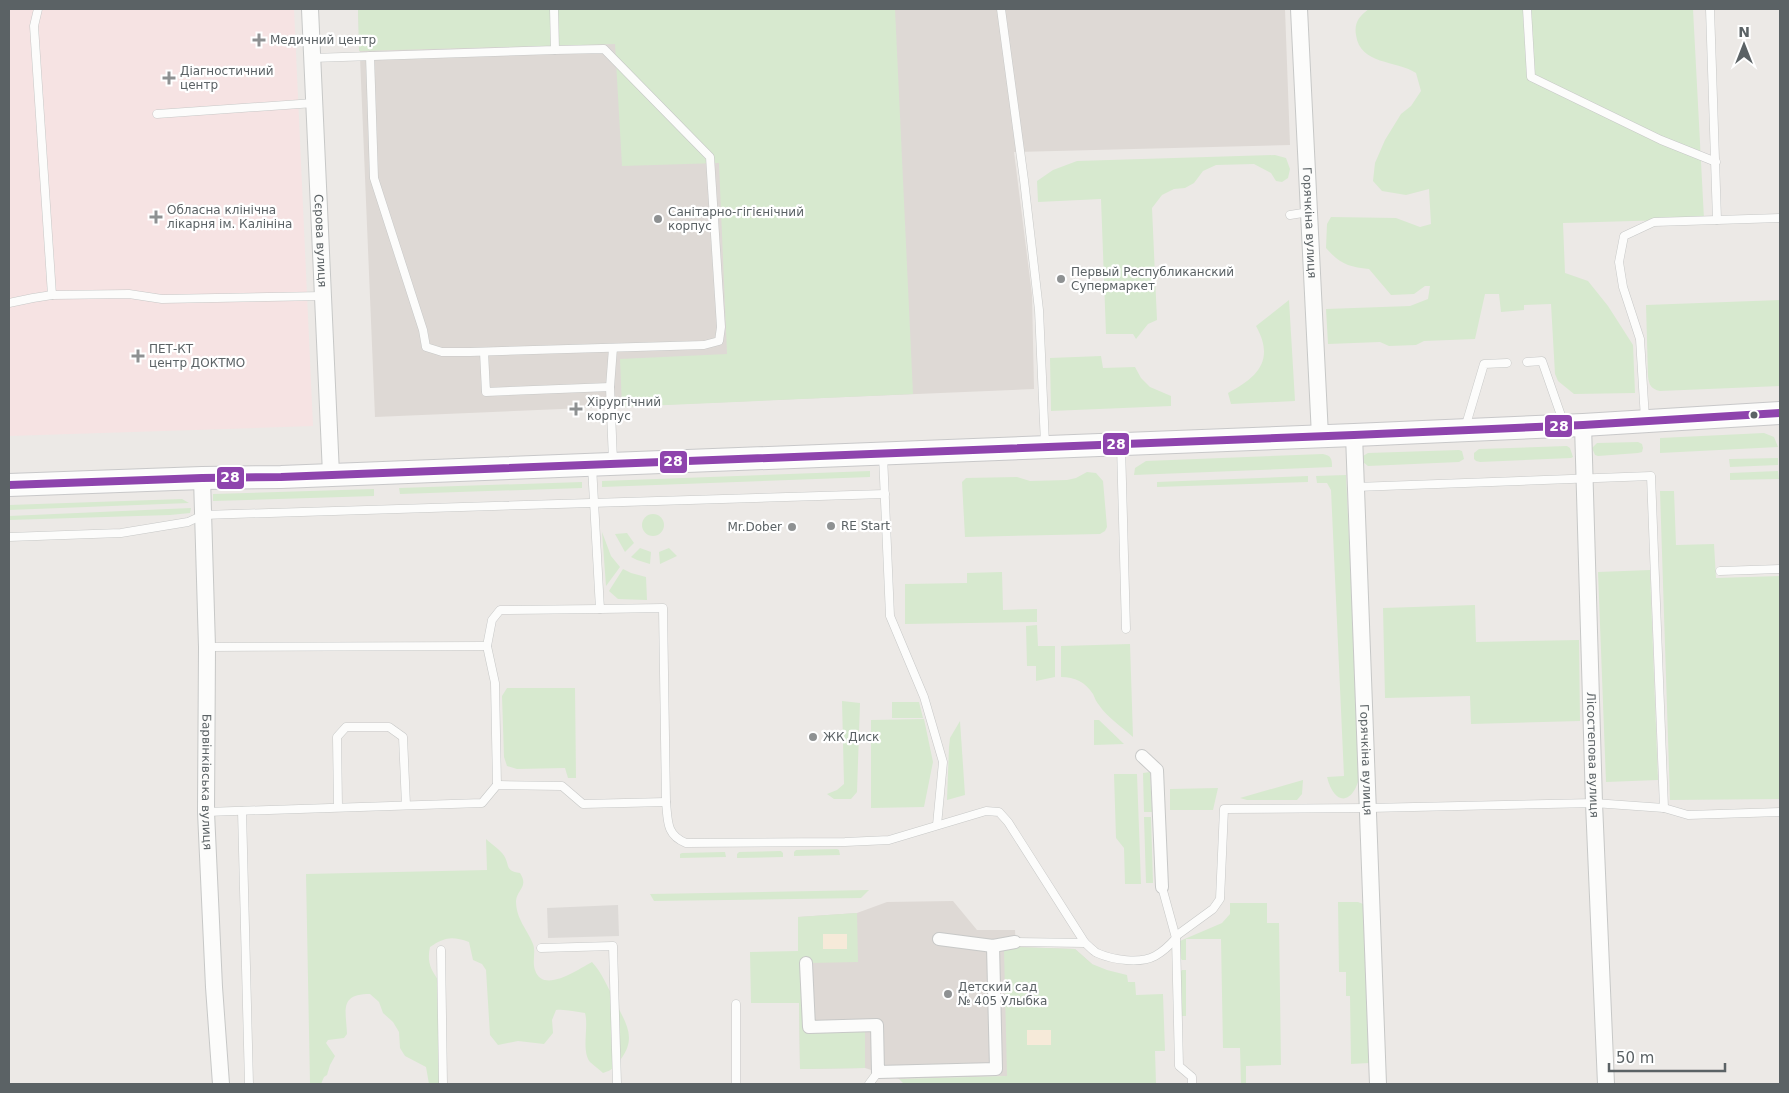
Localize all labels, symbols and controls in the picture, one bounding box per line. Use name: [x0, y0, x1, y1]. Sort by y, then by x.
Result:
north arrow: [1719, 20, 1769, 70]
text: N: [1738, 24, 1750, 40]
marker: Медичний центр: [252, 33, 266, 47]
place label: Медичний центр: [270, 33, 376, 47]
place label: Діагностичний центр: [180, 64, 273, 92]
marker: Діагностичний центр: [162, 71, 176, 85]
street label: Горячкіна вулиця: [1300, 167, 1319, 279]
street label: Сєрова вулиця: [311, 194, 330, 288]
place label: Обласна клінічна лікарня ім. Калініна: [167, 203, 292, 231]
place label: Санітарно-гігієнічний корпус: [668, 205, 804, 233]
marker: Обласна клінічна лікарня ім. Калініна: [149, 210, 163, 224]
marker: Санітарно-гігієнічний корпус: [652, 213, 664, 225]
place label: Первый Республиканский Супермаркет: [1071, 265, 1234, 293]
marker: Первый Республиканский Супермаркет: [1055, 273, 1067, 285]
place label: ПЕТ-КТ центр ДОКТМО: [149, 342, 245, 370]
marker: ПЕТ-КТ центр ДОКТМО: [131, 349, 145, 363]
place label: Хірургічний корпус: [587, 395, 661, 423]
marker: Хірургічний корпус: [569, 402, 583, 416]
unlabelled marker: [1749, 410, 1759, 420]
line badge: 28: [1544, 414, 1573, 438]
text: 28: [1549, 418, 1569, 434]
line badge: 28: [1102, 432, 1130, 456]
text: 28: [1106, 436, 1126, 452]
line badge: 28: [659, 450, 688, 474]
text: 28: [663, 453, 683, 469]
line badge: 28: [216, 466, 245, 490]
text: 28: [220, 469, 240, 485]
place label: RE Start: [841, 519, 890, 533]
place label: Mr.Dober: [727, 520, 782, 534]
marker: RE Start: [825, 520, 837, 532]
marker: Mr.Dober: [786, 521, 798, 533]
street label: Лісостепова вулиця: [1584, 692, 1602, 818]
street label: Горячкіна вулиця: [1357, 704, 1375, 816]
street label: Барвінківська вулиця: [199, 714, 215, 850]
place label: ЖК Диск: [823, 730, 879, 744]
marker: ЖК Диск: [807, 731, 819, 743]
place label: Детский сад № 405 Улыбка: [958, 980, 1047, 1008]
marker: Детский сад № 405 Улыбка: [942, 988, 954, 1000]
scale bar: [1609, 1040, 1725, 1072]
text: 50 m: [1616, 1049, 1654, 1067]

